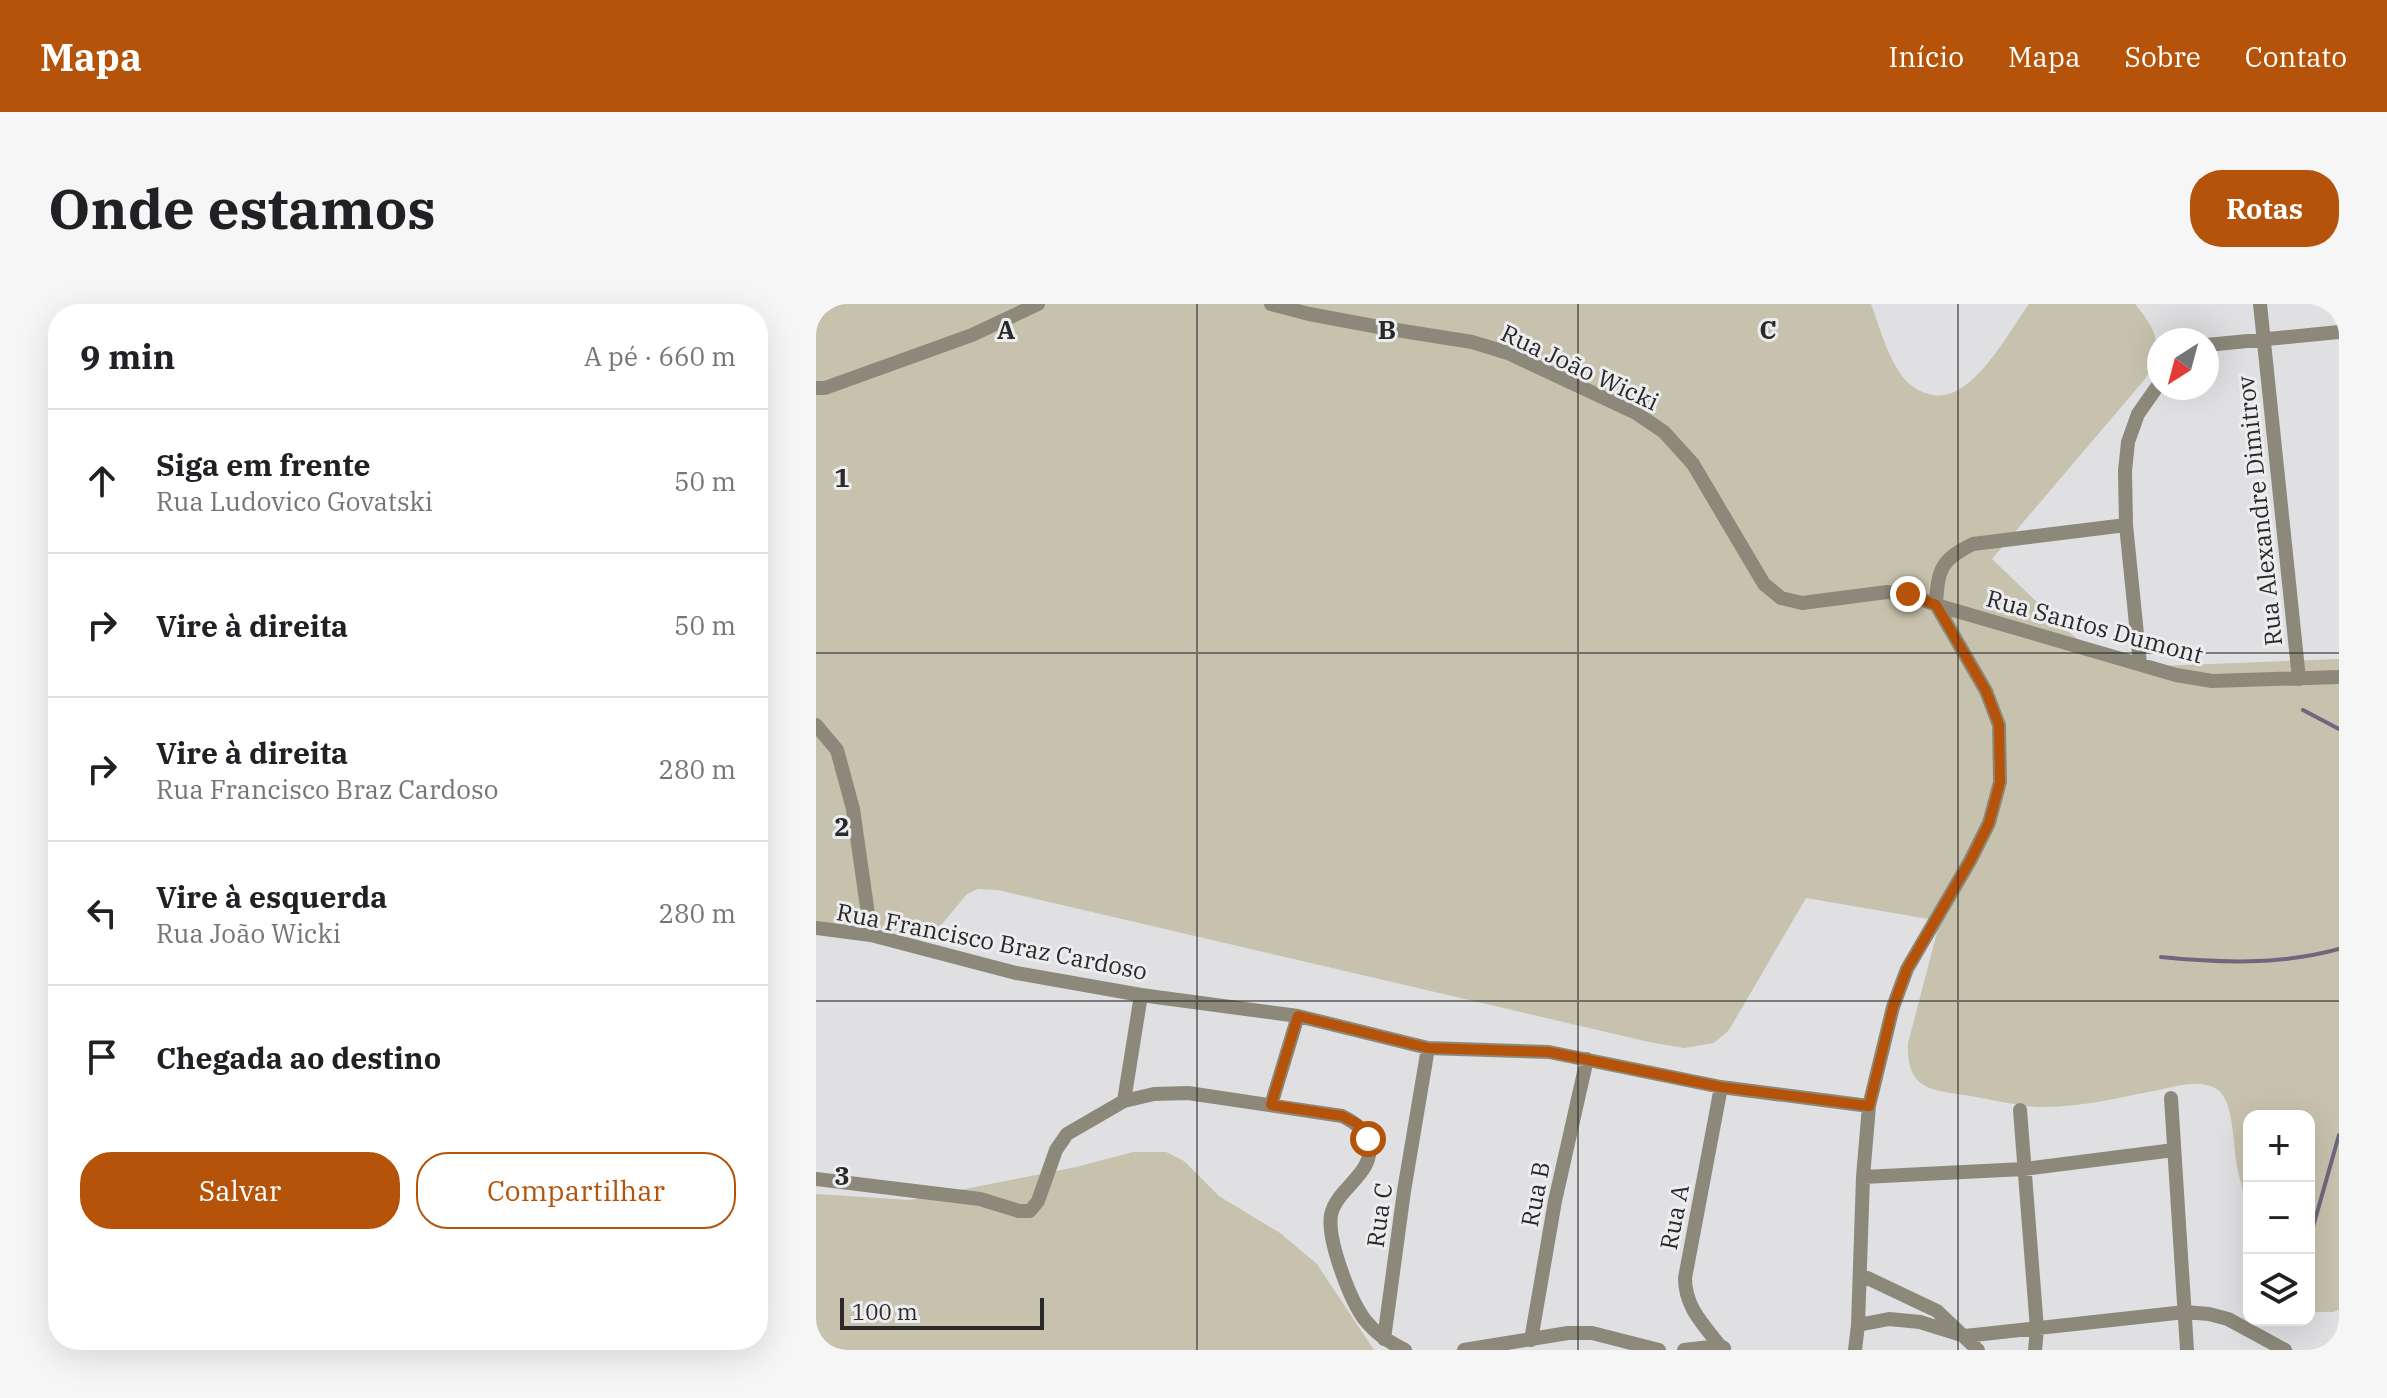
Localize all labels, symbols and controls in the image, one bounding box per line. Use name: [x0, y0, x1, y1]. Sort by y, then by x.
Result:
text: Mapa: [40, 32, 142, 81]
text: Início: [1889, 38, 1964, 75]
text: Mapa: [2008, 38, 2080, 75]
text: Sobre: [2124, 38, 2201, 75]
text: Contato: [2245, 38, 2347, 75]
button: Rotas: [2190, 170, 2339, 247]
text: Onde estamos: [48, 172, 436, 244]
text: A: [997, 312, 1015, 346]
text: B: [1378, 312, 1396, 346]
text: C: [1759, 312, 1777, 346]
street label: Rua João Wicki: [1496, 316, 1664, 418]
north arrow: [2147, 328, 2219, 400]
text: 9 min: [80, 334, 175, 378]
text: A pé · 660 m: [584, 339, 736, 373]
street label: Rua Alexandre Dimitrov: [2229, 374, 2289, 648]
text: Siga em frente: [156, 445, 371, 484]
icon: ahead: [80, 459, 124, 503]
text: 1: [834, 460, 850, 494]
text: 50 m: [674, 464, 736, 498]
text: Rua Ludovico Govatski: [156, 484, 433, 518]
route end: [1890, 576, 1926, 612]
street label: Rua Santos Dumont: [1983, 582, 2207, 670]
icon: right: [80, 603, 124, 647]
text: Vire à direita: [156, 606, 348, 645]
text: 50 m: [674, 608, 736, 642]
text: Vire à direita: [156, 733, 348, 772]
icon: right: [80, 747, 124, 791]
text: 280 m: [658, 752, 736, 786]
text: Rua Francisco Braz Cardoso: [156, 772, 498, 806]
text: 2: [834, 809, 850, 843]
text: Vire à esquerda: [156, 877, 387, 916]
icon: left: [80, 891, 124, 935]
street label: Rua Francisco Braz Cardoso: [834, 895, 1150, 987]
text: 280 m: [658, 896, 736, 930]
text: Rua João Wicki: [156, 916, 341, 950]
icon: arrive: [80, 1035, 124, 1079]
text: Chegada ao destino: [156, 1038, 441, 1077]
map controls: [2243, 1110, 2315, 1326]
button: +: [2243, 1110, 2315, 1182]
route start: [1350, 1121, 1386, 1157]
button: Salvar: [80, 1152, 400, 1229]
button: Compartilhar: [416, 1152, 736, 1229]
text: 3: [834, 1158, 850, 1192]
street label: Rua B: [1513, 1159, 1557, 1229]
street label: Rua C: [1359, 1181, 1399, 1249]
street label: Rua A: [1652, 1181, 1696, 1252]
button: −: [2243, 1182, 2315, 1254]
button: layers: [2243, 1254, 2315, 1326]
scale bar: [840, 1294, 1044, 1330]
text: 100 m: [852, 1297, 918, 1326]

